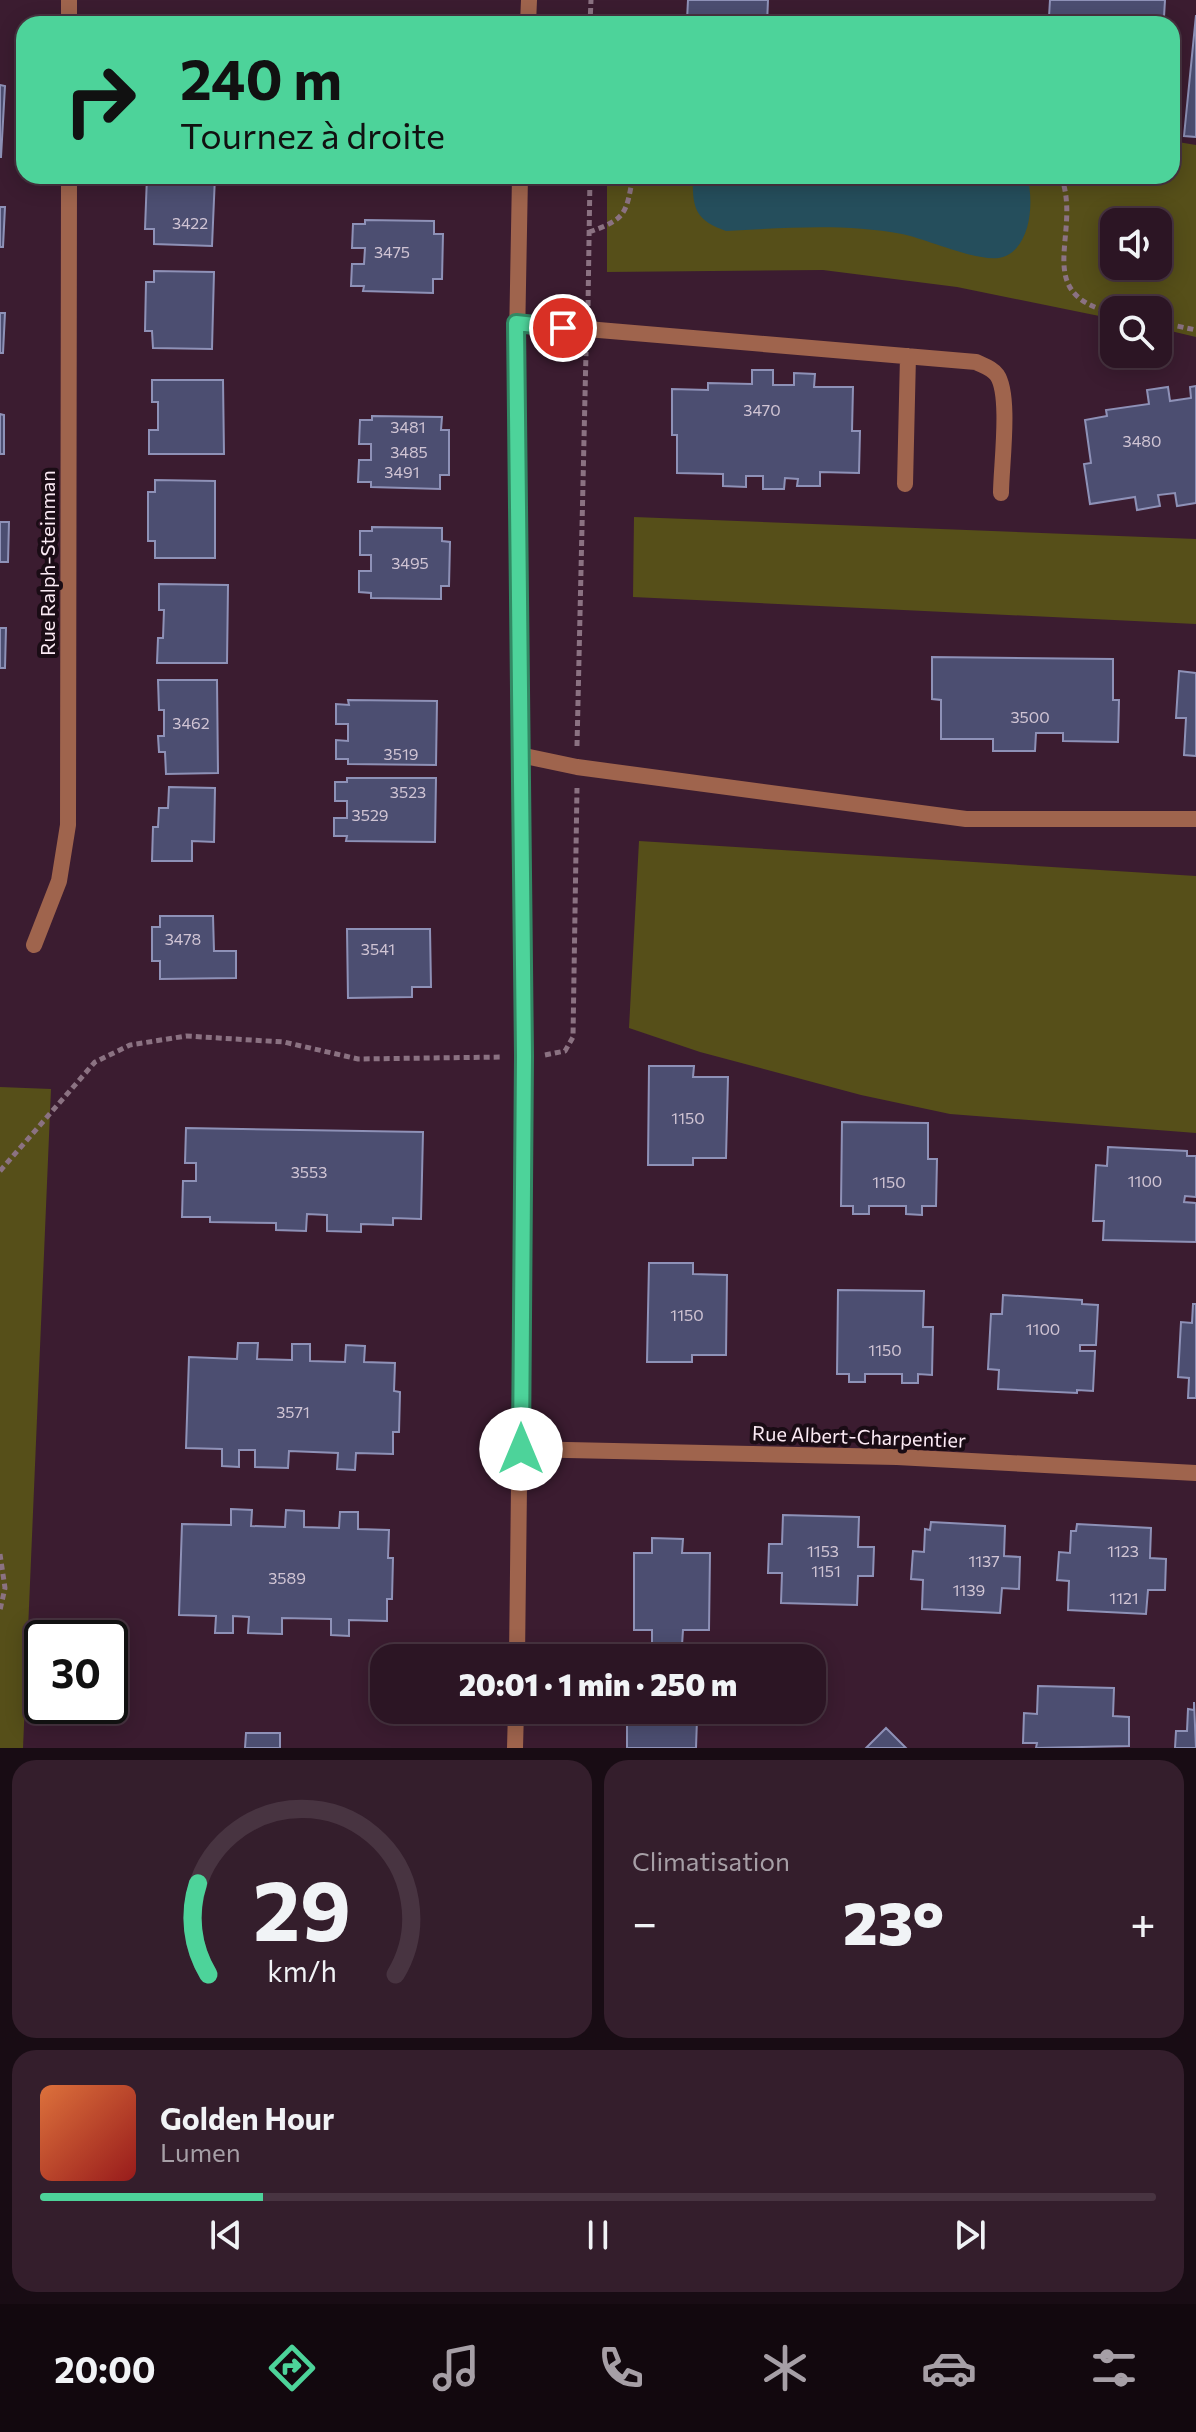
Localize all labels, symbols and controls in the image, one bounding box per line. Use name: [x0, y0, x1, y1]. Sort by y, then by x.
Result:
text: 240 m: [180, 43, 342, 112]
icon: right: [48, 48, 152, 152]
text: Tournez à droite: [180, 112, 445, 156]
map controls: [1100, 208, 1172, 368]
button: sound: [1100, 208, 1172, 280]
house number: 3422: [172, 213, 208, 232]
house number: 3475: [374, 242, 410, 261]
pin: [529, 294, 597, 362]
button: search: [1100, 296, 1172, 368]
icon: arrive: [541, 306, 585, 350]
house number: 3470: [743, 400, 781, 419]
house number: 3481: [390, 417, 426, 436]
house number: 3480: [1123, 431, 1161, 450]
house number: 3485: [390, 442, 428, 461]
house number: 3491: [384, 462, 420, 481]
street label: Rue Ralph-Steinman: [35, 470, 59, 656]
house number: 3495: [391, 553, 429, 572]
house number: 3500: [1010, 707, 1050, 726]
house number: 3462: [172, 713, 210, 732]
house number: 3519: [384, 744, 418, 763]
house number: 3523: [390, 782, 426, 801]
house number: 3529: [352, 805, 388, 824]
house number: 3478: [165, 929, 201, 948]
house number: 3541: [361, 939, 395, 958]
house number: 1150: [671, 1108, 705, 1127]
house number: 3553: [291, 1162, 327, 1181]
house number: 1100: [1128, 1171, 1162, 1190]
house number: 1150: [872, 1172, 906, 1191]
house number: 1150: [670, 1305, 704, 1324]
house number: 1100: [1026, 1319, 1060, 1338]
house number: 1150: [868, 1340, 902, 1359]
house number: 3571: [276, 1402, 310, 1421]
position arrow: [479, 1407, 563, 1491]
street label: Rue Albert-Charpentier: [752, 1420, 966, 1452]
house number: 1153: [807, 1541, 839, 1560]
house number: 1123: [1107, 1541, 1139, 1560]
house number: 1137: [968, 1551, 1000, 1570]
house number: 1151: [811, 1561, 841, 1580]
house number: 3589: [268, 1568, 306, 1587]
house number: 1139: [953, 1580, 985, 1599]
house number: 1121: [1109, 1588, 1139, 1607]
speed limit sign: 30: [24, 1620, 128, 1724]
text: 20:01 · 1 min · 250 m: [459, 1665, 737, 1702]
text: Climatisation: [632, 1845, 790, 1876]
text: 29: [253, 1856, 351, 1958]
text: 23°: [843, 1884, 944, 1957]
text: −: [632, 1894, 657, 1948]
text: +: [1130, 1894, 1156, 1948]
text: km/h: [267, 1953, 337, 1988]
text: Golden Hour: [160, 2099, 334, 2136]
text: Lumen: [160, 2136, 241, 2167]
icon: previous: [204, 2213, 248, 2257]
icon: pause: [576, 2213, 620, 2257]
icon: next: [948, 2213, 992, 2257]
icon: directions: [264, 2340, 320, 2396]
icon: music: [428, 2340, 484, 2396]
icon: phone: [593, 2340, 649, 2396]
icon: climate: [757, 2340, 813, 2396]
icon: car: [921, 2340, 977, 2396]
icon: filters: [1086, 2340, 1142, 2396]
text: 20:00: [54, 2346, 156, 2390]

